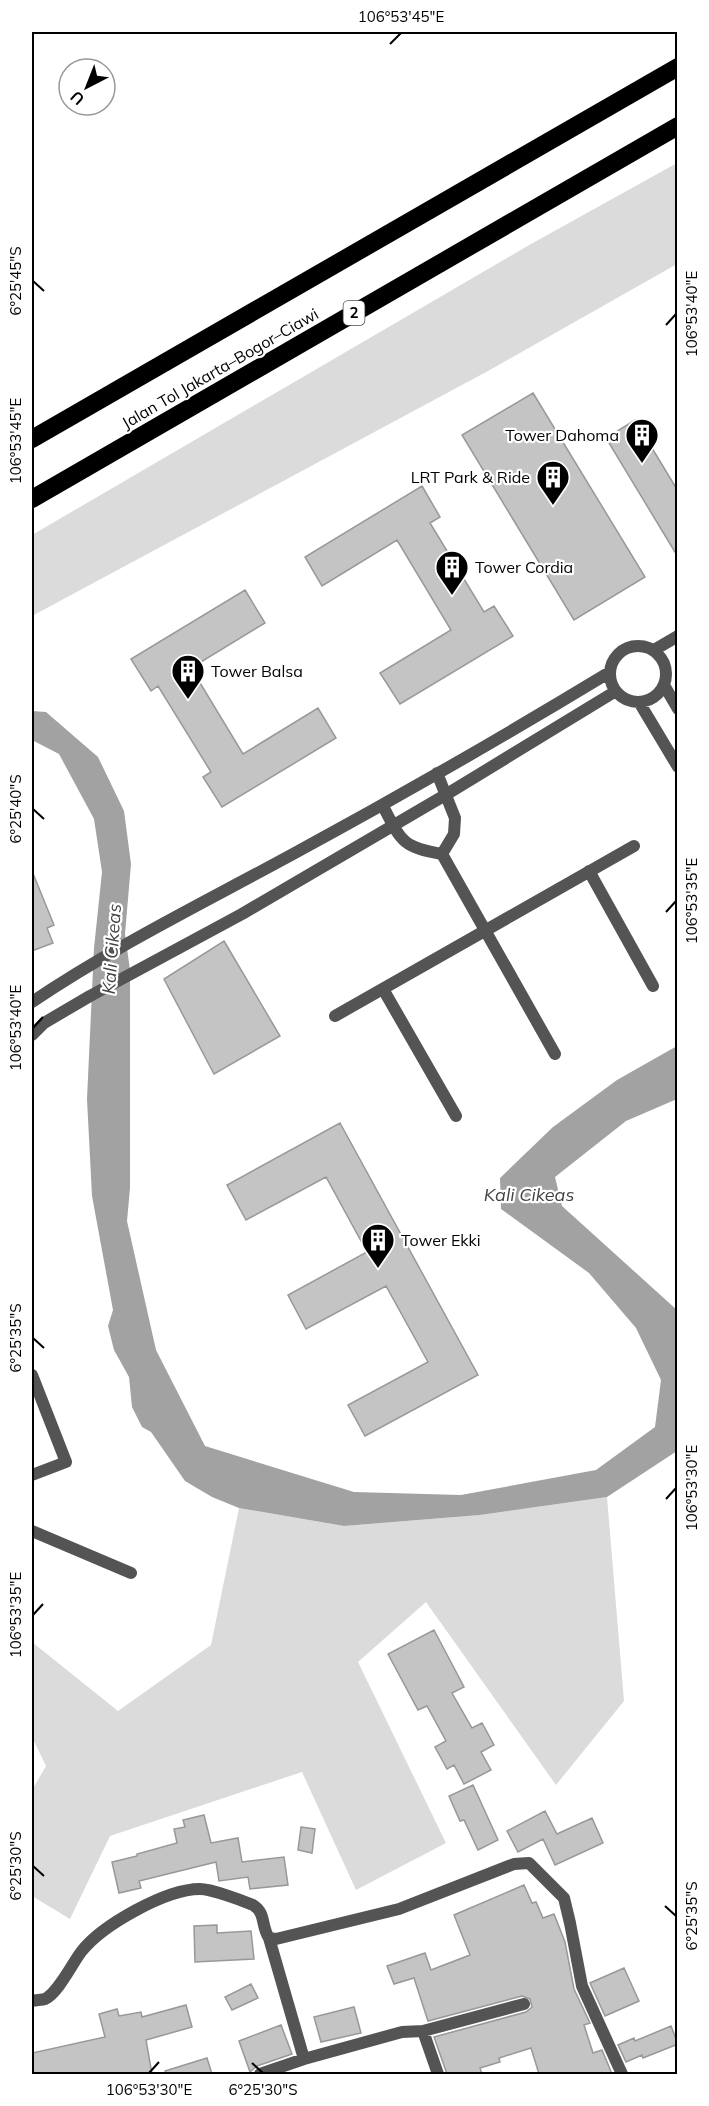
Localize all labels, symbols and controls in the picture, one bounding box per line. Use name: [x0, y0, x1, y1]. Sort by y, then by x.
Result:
text: 106°53'45"E: [358, 7, 444, 26]
north arrow: [57, 57, 117, 117]
text: U: [66, 87, 88, 110]
text: 6°25'45"S: [6, 246, 25, 316]
text: 106°53'40"E: [682, 271, 701, 357]
road number: 2: [344, 301, 364, 325]
street label: Jalan Tol Jakarta–Bogor–Ciawi: [118, 303, 322, 433]
text: 106°53'45"E: [6, 398, 25, 484]
building icon: Tower Dahoma: [624, 417, 660, 464]
place label: Tower Dahoma: [505, 425, 619, 445]
building icon: LRT Park & Ride: [535, 459, 571, 506]
place label: LRT Park & Ride: [411, 467, 530, 487]
building icon: Tower Cordia: [434, 549, 470, 596]
place label: Tower Cordia: [475, 557, 573, 577]
building icon: Tower Balsa: [170, 653, 206, 700]
place label: Tower Balsa: [211, 661, 303, 681]
text: 6°25'40"S: [6, 774, 25, 844]
text: 106°53'35"E: [682, 858, 701, 944]
water label: Kali Cikeas: [97, 903, 126, 995]
text: 106°53'40"E: [6, 985, 25, 1071]
water label: Kali Cikeas: [484, 1183, 574, 1206]
building icon: Tower Ekki: [360, 1222, 396, 1269]
place label: Tower Ekki: [401, 1230, 481, 1250]
text: 6°25'35"S: [6, 1303, 25, 1373]
text: 106°53'30"E: [682, 1445, 701, 1531]
text: 106°53'35"E: [6, 1572, 25, 1658]
text: 6°25'30"S: [6, 1831, 25, 1901]
text: 6°25'35"S: [682, 1881, 701, 1951]
text: 106°53'30"E: [106, 2080, 192, 2099]
text: 6°25'30"S: [228, 2080, 298, 2099]

